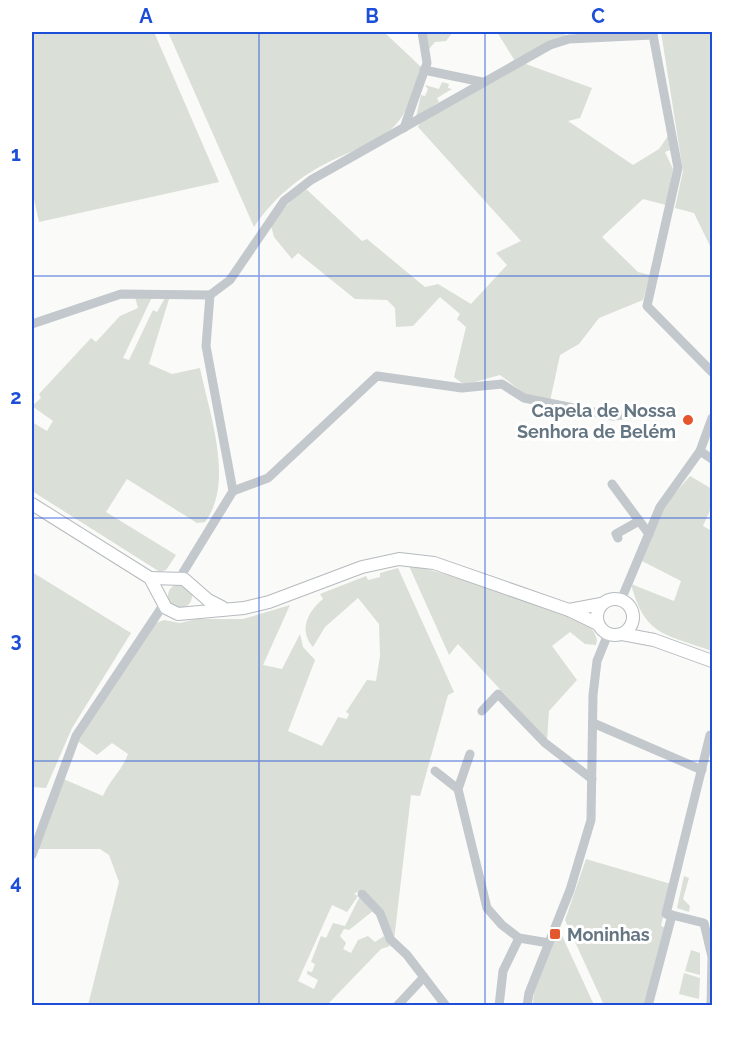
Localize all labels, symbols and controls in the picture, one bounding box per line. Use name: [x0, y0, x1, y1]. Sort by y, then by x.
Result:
text: A: [139, 4, 153, 28]
text: B: [365, 4, 379, 28]
text: C: [591, 4, 605, 28]
text: 1: [11, 142, 21, 166]
text: 2: [10, 385, 22, 409]
place label: Capela de Nossa Senhora de Belém: [517, 400, 676, 442]
marker: Capela de Nossa Senhora de Belém: [681, 413, 695, 427]
text: 3: [10, 628, 22, 652]
text: 4: [10, 870, 22, 894]
place label: Moninhas: [567, 924, 650, 945]
marker: Moninhas: [548, 927, 562, 941]

